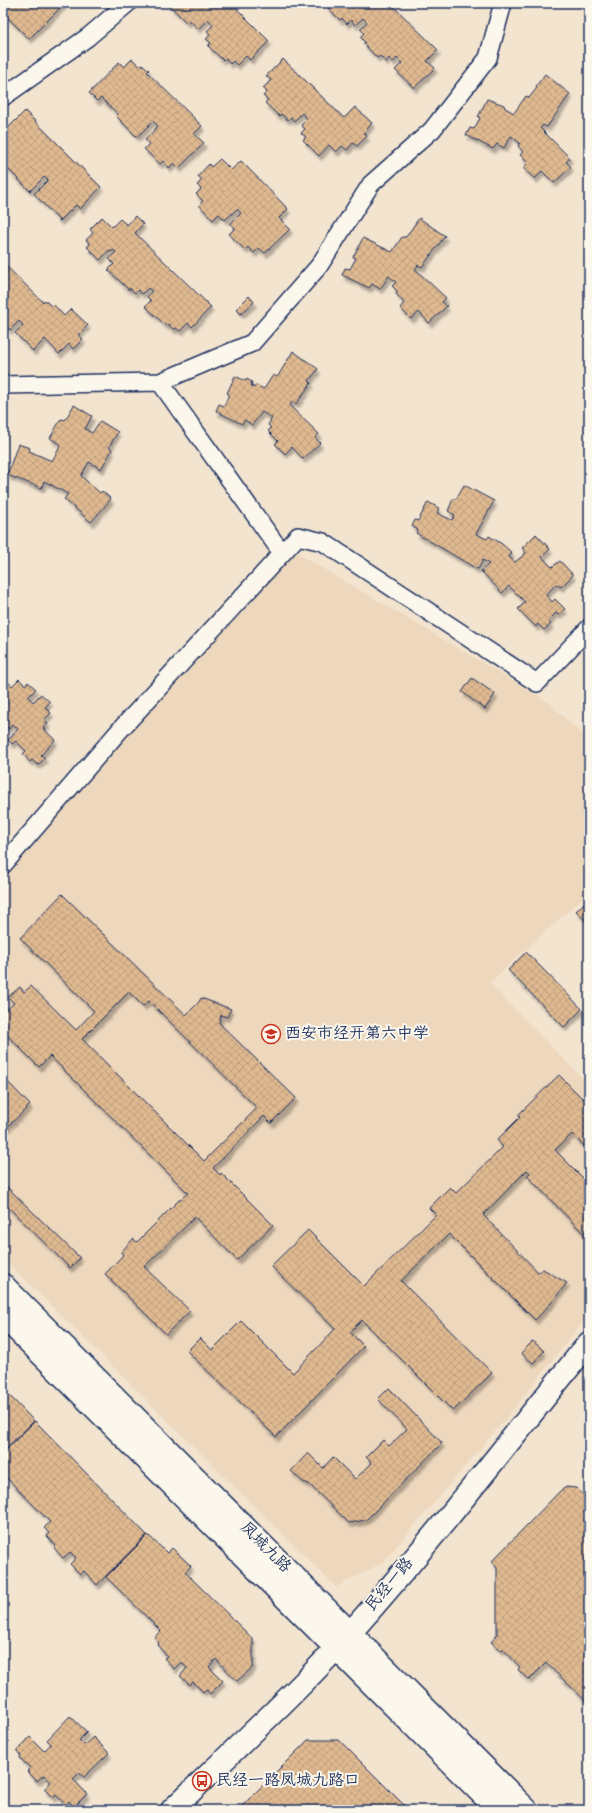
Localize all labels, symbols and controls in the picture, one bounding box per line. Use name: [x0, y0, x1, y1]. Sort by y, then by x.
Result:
school or university icon: 西安市经开第六中学: [260, 1023, 282, 1045]
place label: 西安市经开第六中学: [285, 1023, 429, 1046]
street label: 凤城九路: [234, 1517, 296, 1579]
street label: 民经一路: [361, 1553, 419, 1617]
bus stop icon: 民经一路凤城九路口: [191, 1770, 213, 1792]
place label: 民经一路凤城九路口: [216, 1770, 360, 1793]

